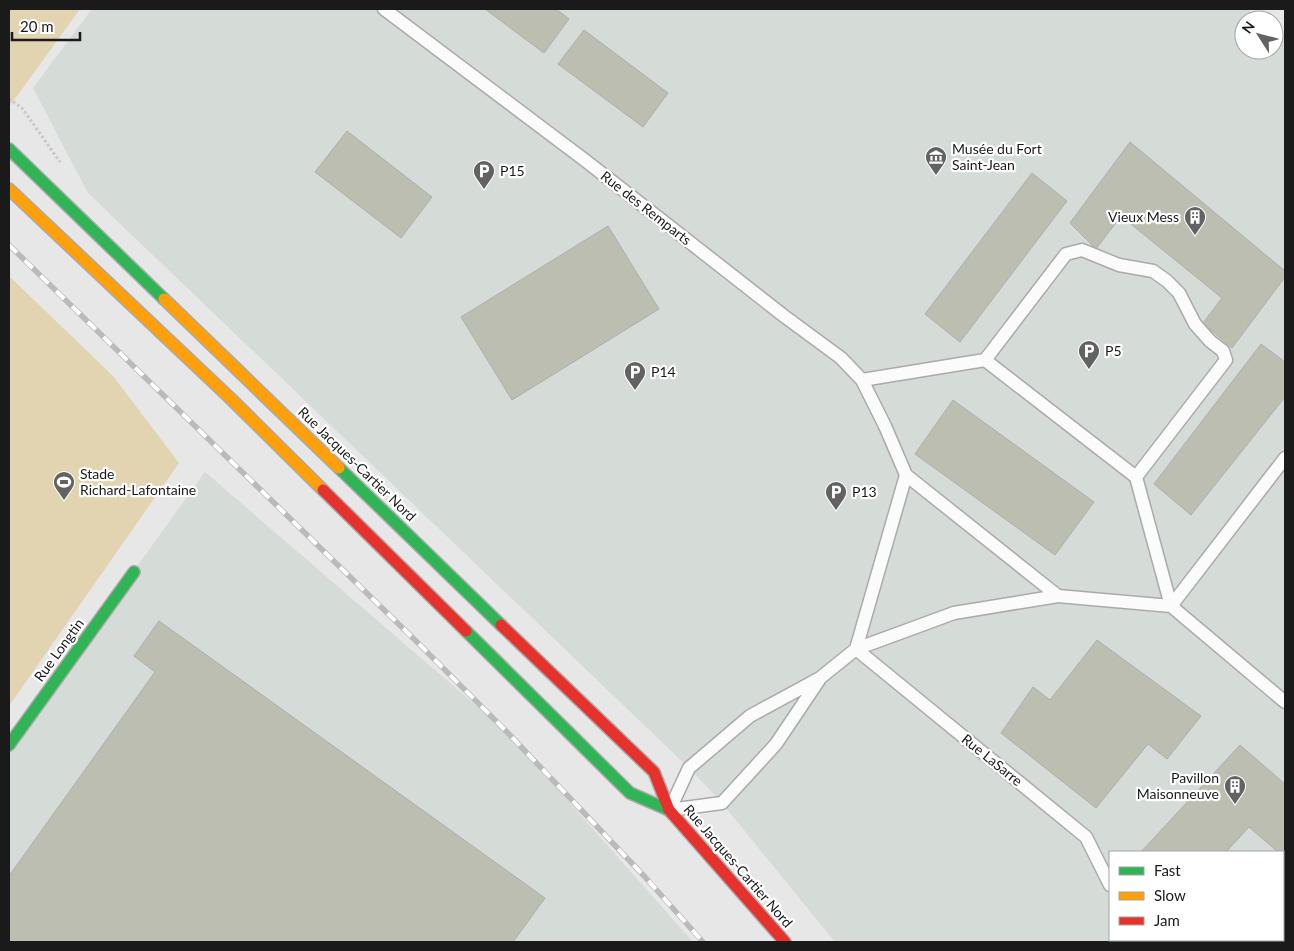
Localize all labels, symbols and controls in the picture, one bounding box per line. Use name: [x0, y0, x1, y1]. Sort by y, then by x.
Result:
scale bar: [12, 10, 80, 42]
north arrow: [1234, 10, 1284, 60]
text: 20 m: [20, 17, 54, 35]
text: N: [1238, 18, 1258, 36]
place label: Musée du Fort Saint-Jean: [952, 140, 1042, 173]
museum icon: Musée du Fort Saint-Jean: [924, 145, 948, 176]
parking icon: P15: [472, 159, 496, 190]
place label: P15: [500, 162, 525, 179]
street label: Rue des Remparts: [598, 167, 695, 248]
building icon: Vieux Mess: [1183, 205, 1207, 236]
place label: Vieux Mess: [1108, 208, 1179, 225]
parking icon: P5: [1077, 339, 1101, 370]
place label: P5: [1105, 342, 1122, 359]
parking icon: P14: [623, 360, 647, 391]
place label: P14: [651, 363, 676, 380]
street label: Rue Jacques-Cartier Nord: [295, 403, 420, 524]
place label: Stade Richard-Lafontaine: [80, 465, 196, 498]
sports icon: Stade Richard-Lafontaine: [52, 470, 76, 501]
parking icon: P13: [824, 480, 848, 511]
place label: P13: [852, 483, 877, 500]
street label: Rue Longtin: [30, 615, 87, 684]
street label: Rue LaSarre: [959, 730, 1026, 789]
place label: Pavillon Maisonneuve: [1137, 769, 1219, 802]
building icon: Pavillon Maisonneuve: [1223, 774, 1247, 805]
street label: Rue Jacques-Cartier Nord: [680, 801, 796, 931]
legend: [1109, 851, 1284, 941]
text: Fast: [1154, 861, 1181, 879]
text: Slow: [1154, 886, 1186, 904]
text: Jam: [1154, 911, 1180, 929]

